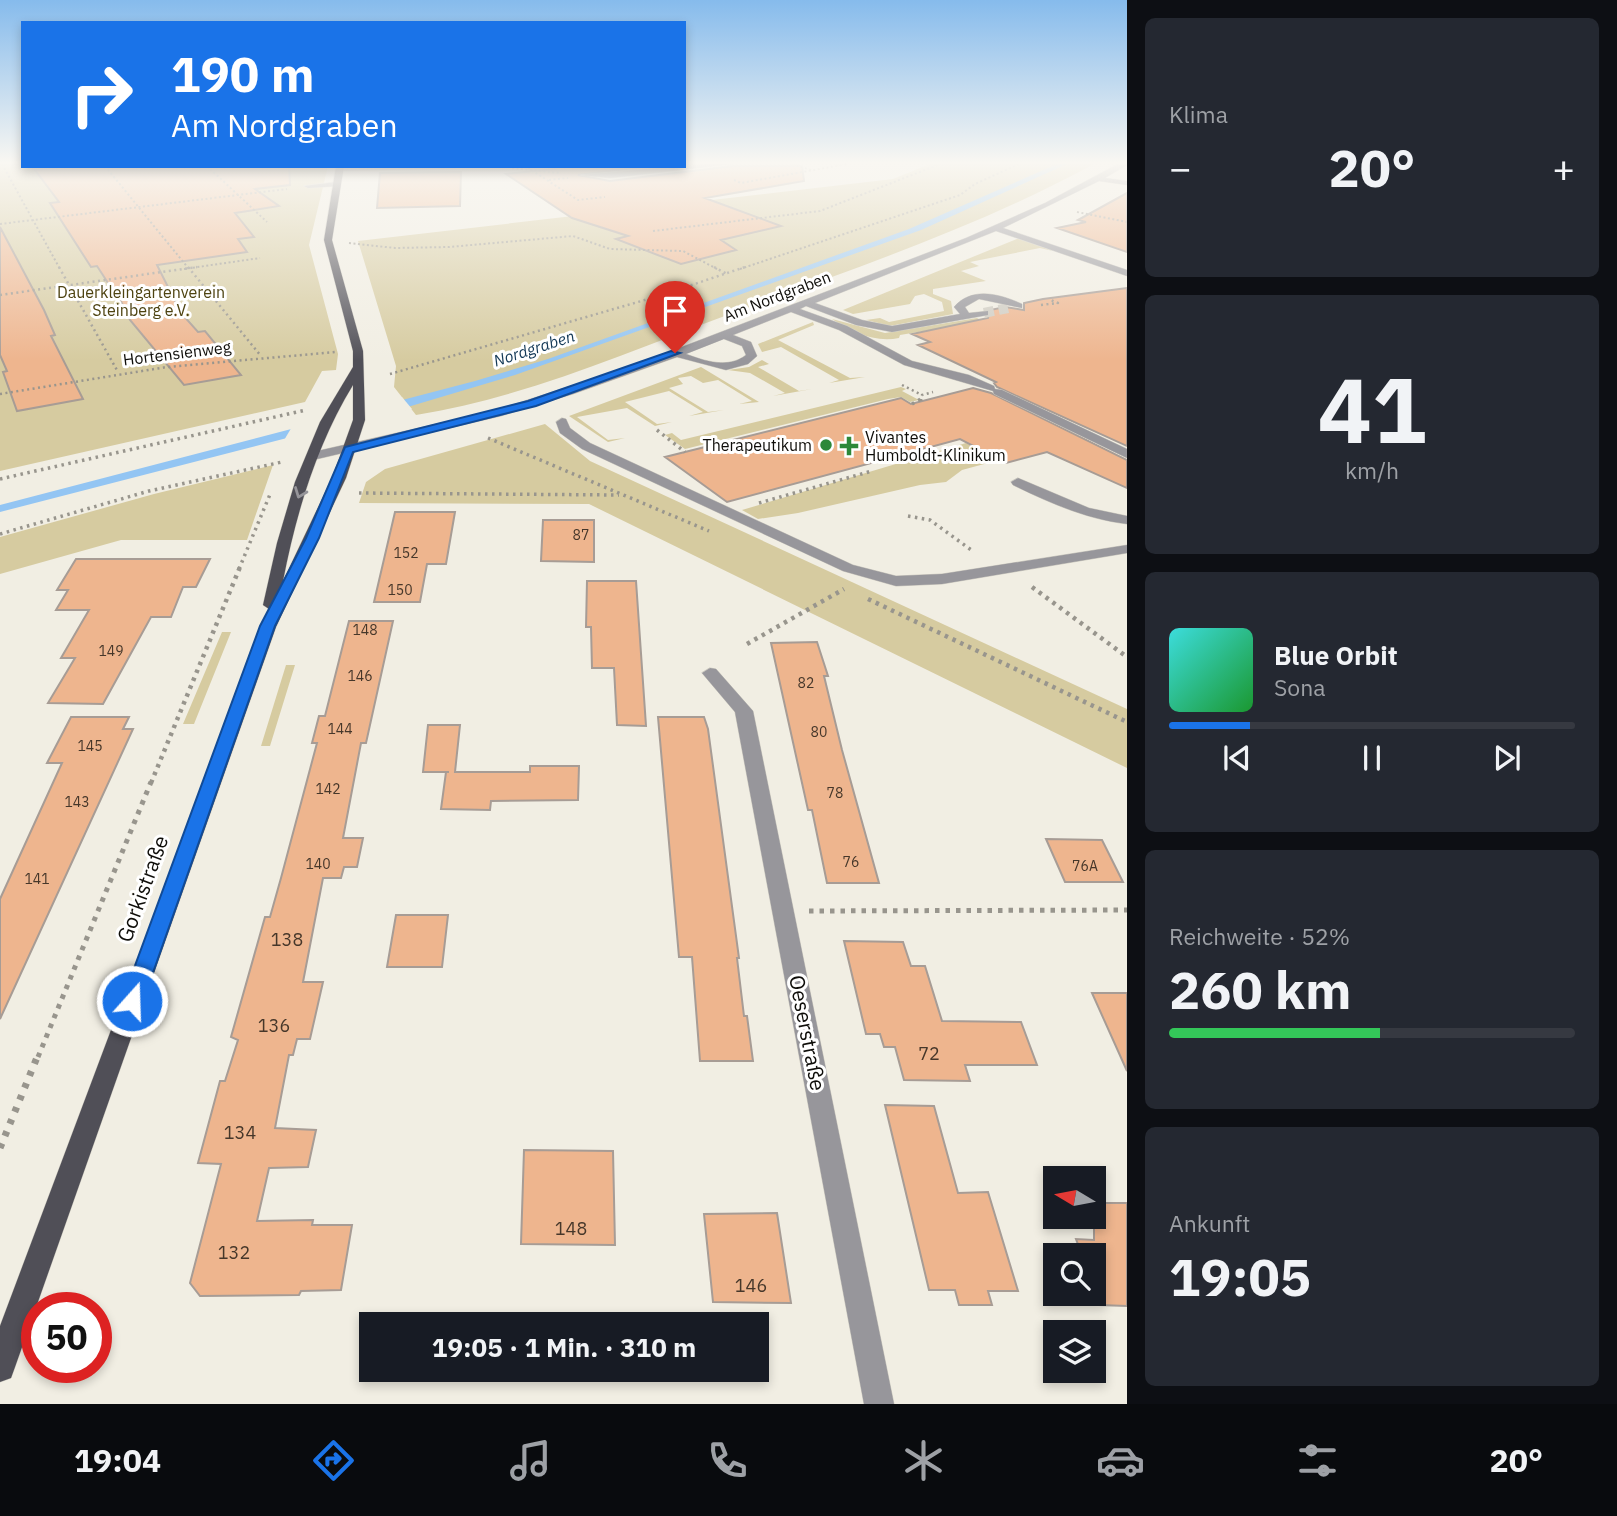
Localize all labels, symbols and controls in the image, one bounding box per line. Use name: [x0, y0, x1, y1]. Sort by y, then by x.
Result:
text: 190 m: [171, 42, 315, 105]
icon: right: [56, 49, 147, 140]
text: Klima: [1169, 99, 1228, 129]
text: Am Nordgraben: [171, 104, 398, 146]
text: 20°: [1329, 134, 1415, 201]
text: −: [1169, 143, 1192, 192]
text: +: [1552, 143, 1575, 192]
street label: Am Nordgraben: [721, 266, 833, 326]
pin: [645, 281, 705, 353]
park label: Dauerkleingartenverein Steinberg e.V.: [57, 282, 225, 320]
icon: arrive: [656, 292, 694, 330]
water label: Nordgraben: [491, 325, 577, 371]
street label: Hortensienweg: [122, 336, 233, 370]
text: 41: [1317, 350, 1427, 468]
place label: Vivantes Humboldt-Klinikum: [865, 427, 1006, 465]
place label: Therapeutikum: [703, 435, 812, 455]
marker: Vivantes Humboldt-Klinikum: [839, 436, 859, 456]
marker: Therapeutikum: [818, 437, 834, 453]
text: km/h: [1345, 455, 1399, 485]
one-way arrow: [294, 486, 308, 498]
house number: 87: [573, 526, 589, 544]
house number: 152: [393, 544, 419, 562]
house number: 150: [387, 581, 413, 599]
house number: 148: [352, 621, 378, 639]
text: Blue Orbit: [1274, 638, 1398, 672]
house number: 149: [98, 642, 124, 660]
house number: 146: [347, 667, 373, 685]
text: Sona: [1274, 672, 1326, 702]
house number: 82: [798, 674, 814, 692]
house number: 144: [327, 720, 353, 738]
house number: 80: [811, 723, 827, 741]
house number: 145: [77, 737, 103, 755]
icon: previous: [1218, 739, 1256, 777]
icon: pause: [1353, 739, 1391, 777]
icon: next: [1488, 739, 1526, 777]
house number: 142: [315, 780, 341, 798]
house number: 78: [827, 784, 843, 802]
house number: 143: [64, 793, 90, 811]
street label: Gorkistraße: [110, 831, 174, 946]
house number: 76: [843, 853, 859, 871]
house number: 140: [305, 855, 331, 873]
house number: 76A: [1072, 857, 1098, 875]
house number: 141: [24, 870, 50, 888]
text: Reichweite · 52%: [1169, 921, 1350, 951]
house number: 138: [271, 928, 303, 951]
text: 260 km: [1169, 956, 1351, 1023]
position arrow: [95, 964, 169, 1038]
street label: Oeserstraße: [783, 973, 833, 1093]
house number: 136: [258, 1014, 290, 1037]
house number: 72: [918, 1042, 940, 1065]
house number: 134: [224, 1121, 256, 1144]
north arrow: [1043, 1166, 1106, 1228]
map controls: [1043, 1166, 1106, 1383]
text: Ankunft: [1169, 1208, 1250, 1238]
house number: 148: [555, 1217, 587, 1240]
house number: 132: [218, 1241, 250, 1264]
button: search: [1043, 1243, 1106, 1306]
text: 19:05: [1169, 1243, 1311, 1310]
house number: 146: [735, 1274, 767, 1297]
speed limit sign: 50: [21, 1292, 112, 1383]
button: layers: [1043, 1320, 1106, 1383]
text: 19:05 · 1 Min. · 310 m: [432, 1330, 696, 1364]
icon: directions: [309, 1436, 358, 1485]
icon: music: [506, 1436, 555, 1485]
icon: phone: [703, 1436, 752, 1485]
icon: climate: [899, 1436, 948, 1485]
icon: car: [1096, 1436, 1145, 1485]
icon: filters: [1293, 1436, 1342, 1485]
text: 19:04: [74, 1439, 161, 1481]
text: 20°: [1490, 1439, 1543, 1481]

